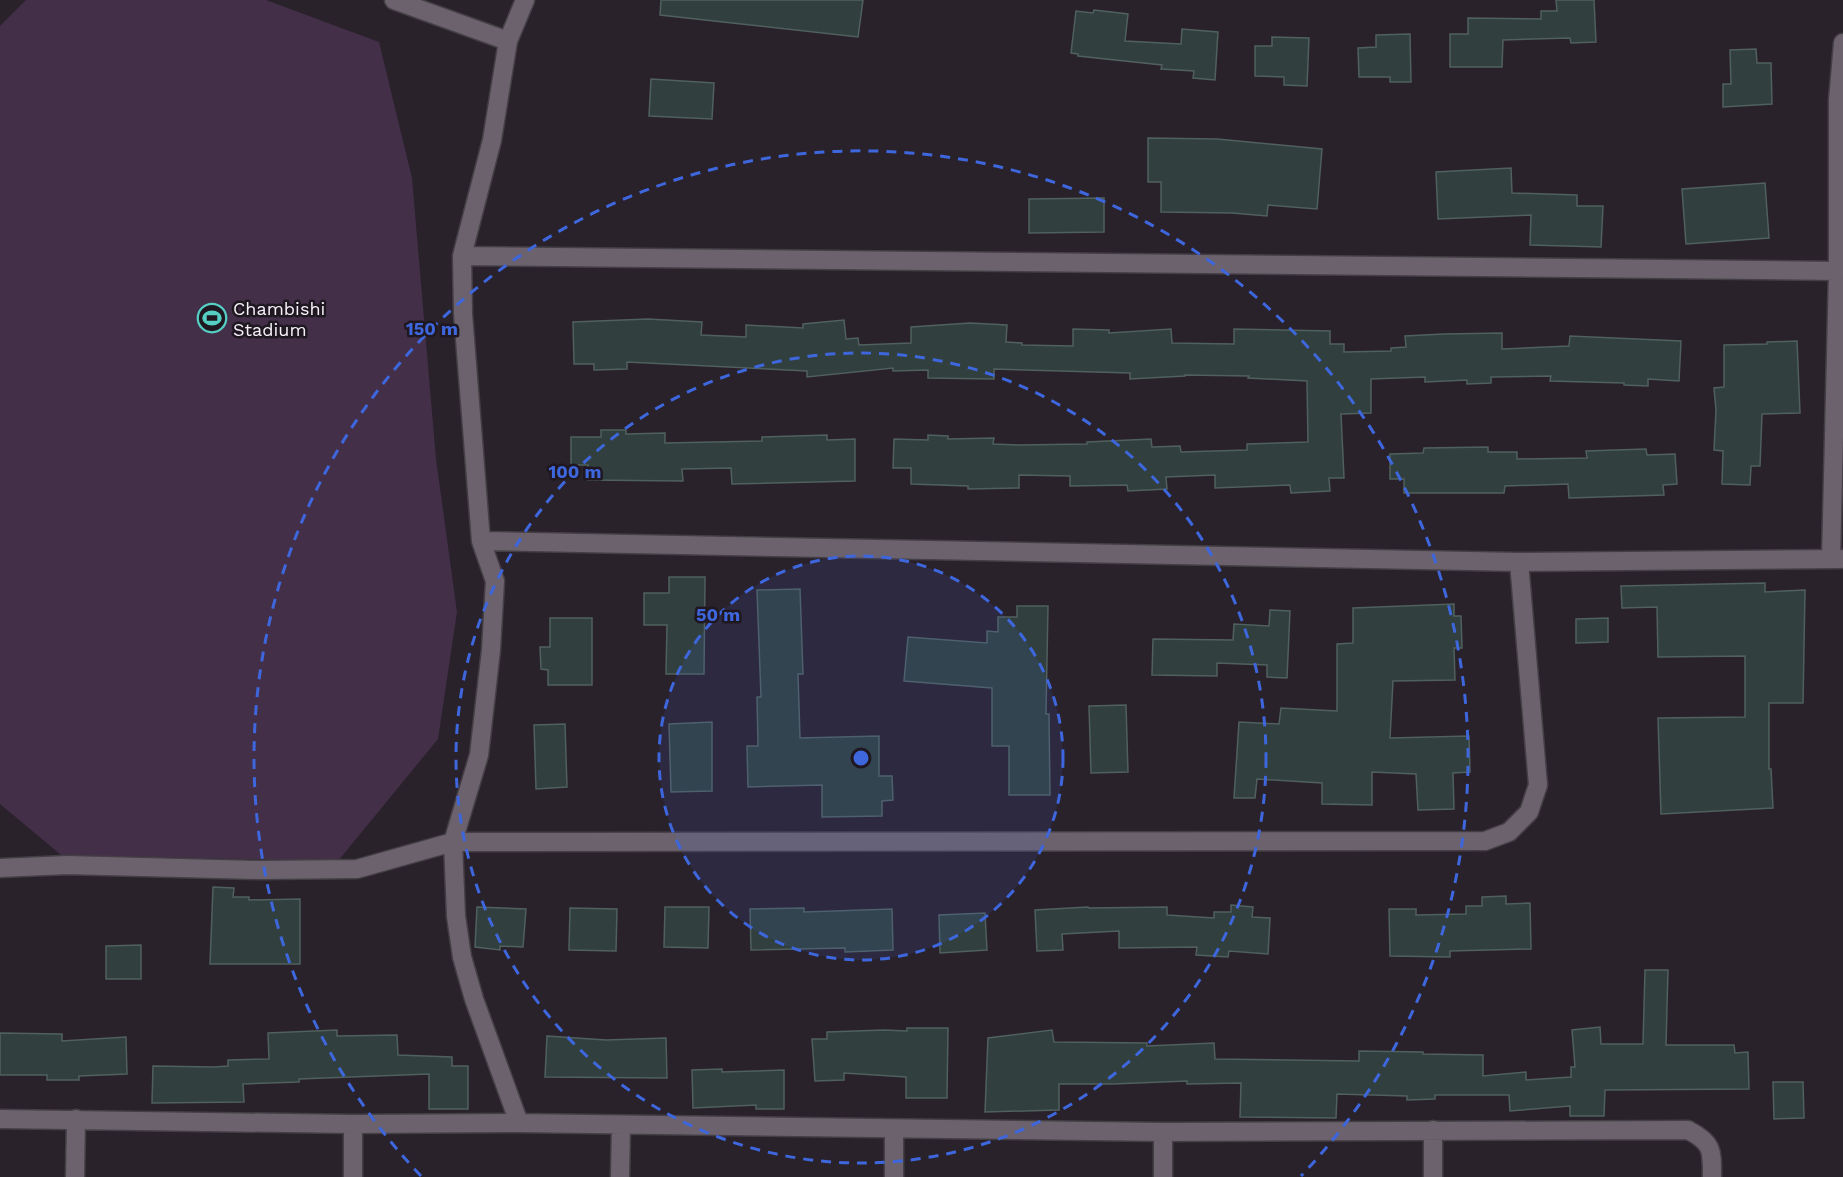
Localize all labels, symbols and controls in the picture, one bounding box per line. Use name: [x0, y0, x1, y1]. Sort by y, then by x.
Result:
place label: Chambishi Stadium: [233, 298, 325, 340]
sports icon: Chambishi Stadium: [196, 302, 228, 334]
text: 150 m: [406, 318, 458, 339]
text: 100 m: [548, 461, 602, 482]
text: 50 m: [696, 604, 740, 625]
centre of rings: [851, 748, 871, 768]

